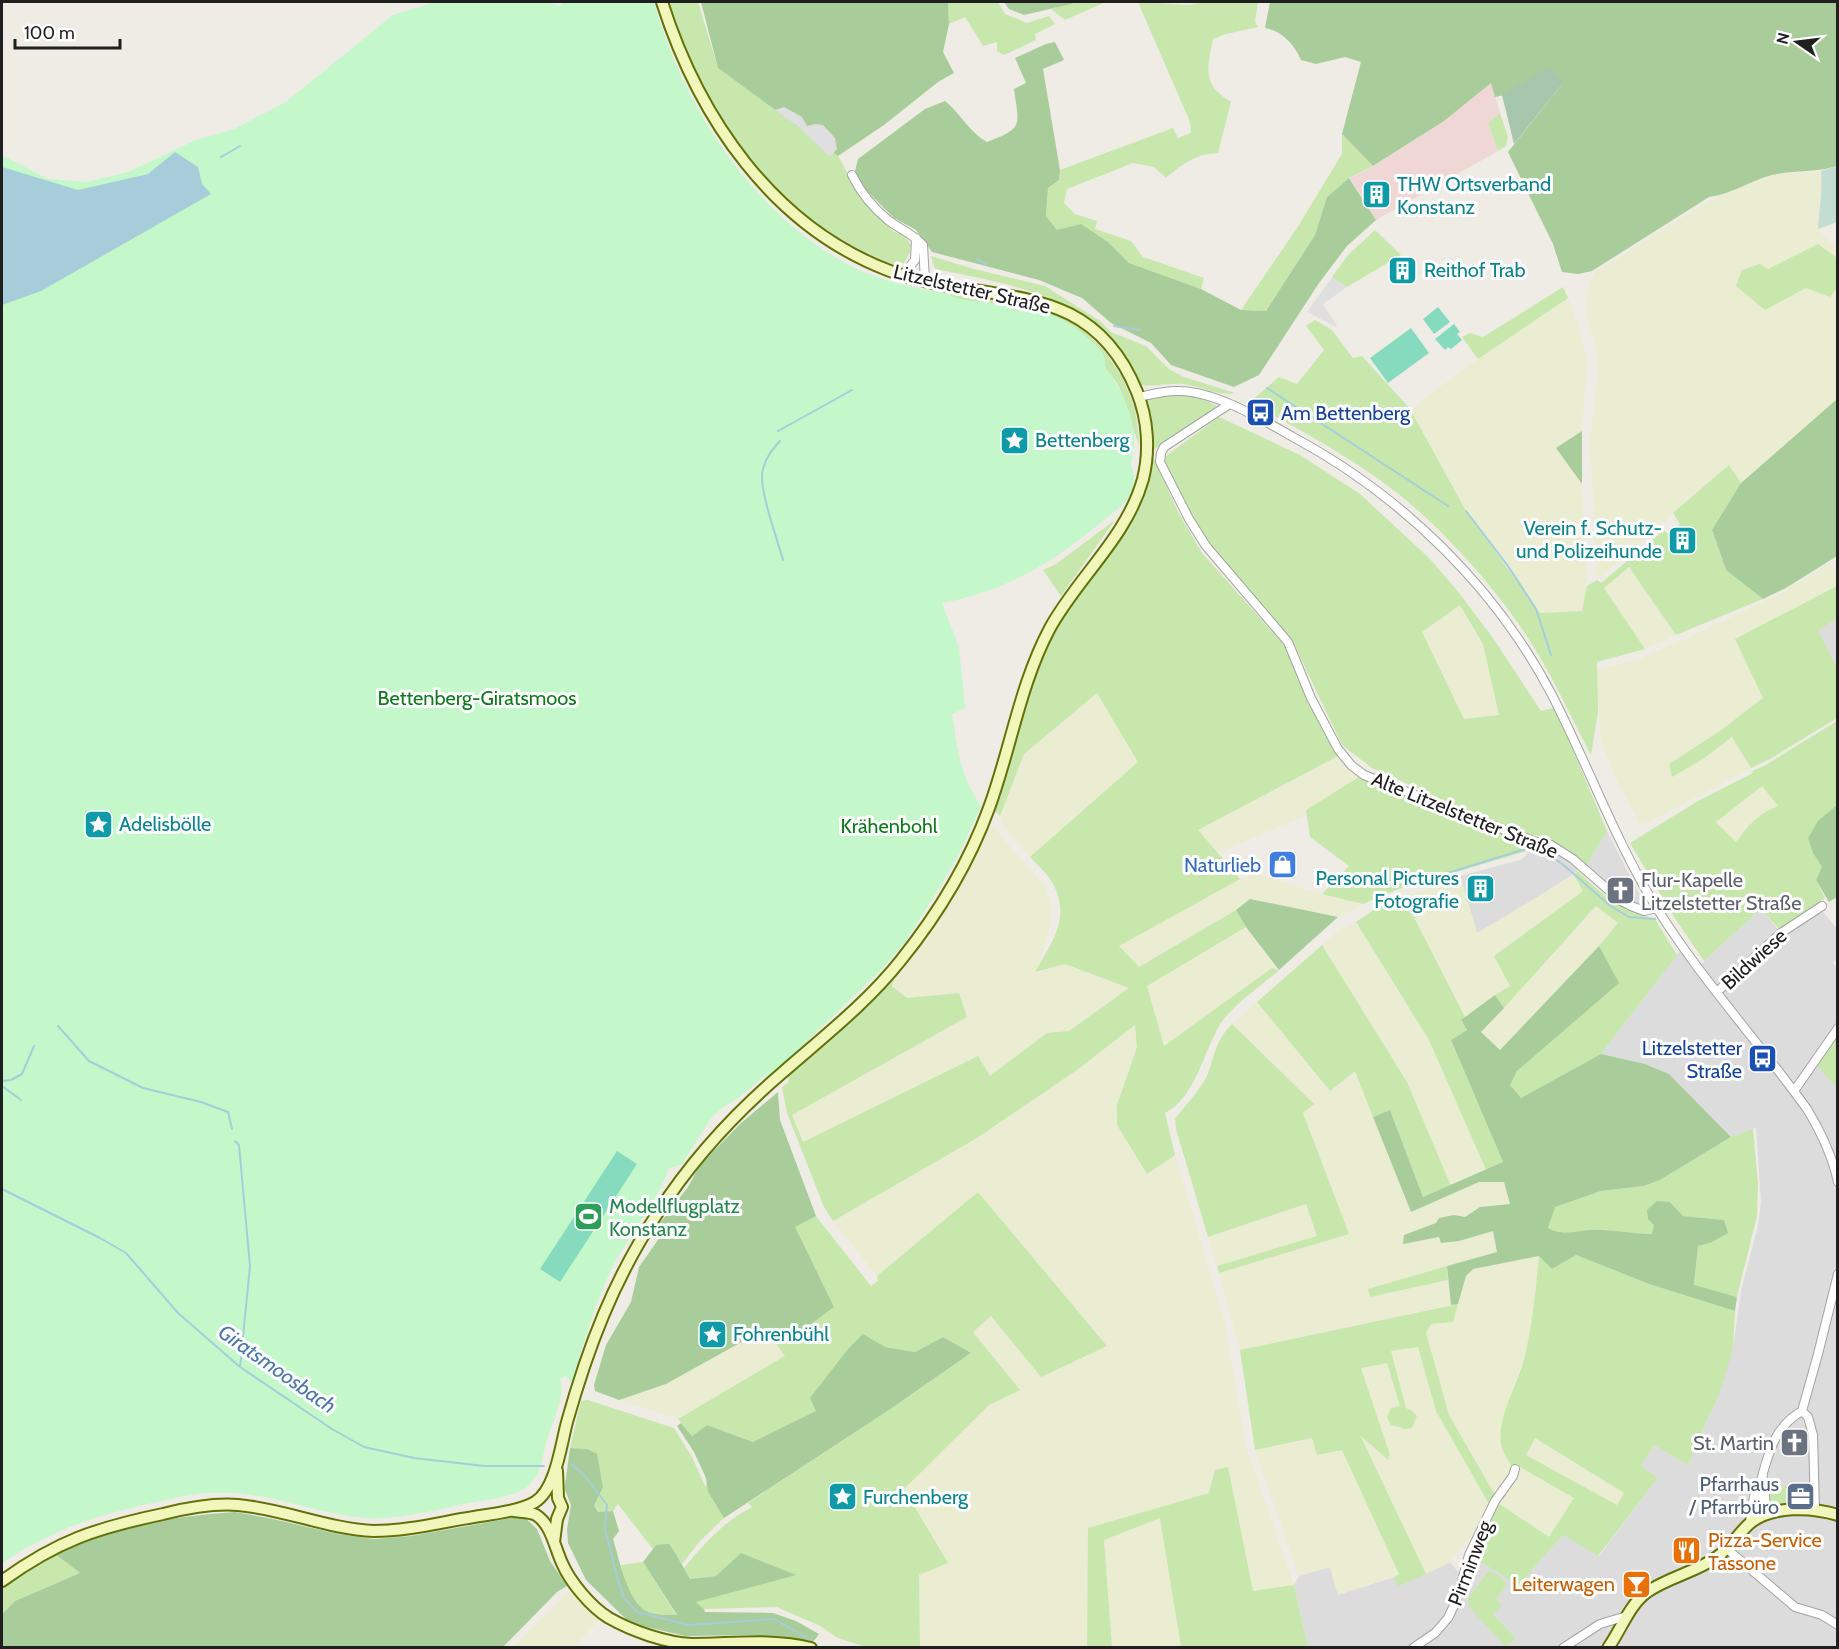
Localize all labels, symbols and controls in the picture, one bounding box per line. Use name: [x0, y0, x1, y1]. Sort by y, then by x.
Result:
scale bar: [15, 12, 120, 50]
north arrow: [1767, 12, 1827, 72]
text: 100 m: [24, 22, 75, 44]
text: N: [1772, 31, 1794, 46]
place label: THW Ortsverband Konstanz: [1397, 172, 1551, 219]
building icon: THW Ortsverband Konstanz: [1360, 179, 1392, 211]
building icon: Reithof Trab: [1387, 254, 1419, 286]
place label: Reithof Trab: [1424, 258, 1526, 282]
street label: Litzelstetter Straße: [891, 259, 1053, 319]
bus stop icon: Am Bettenberg: [1244, 397, 1276, 429]
place label: Am Bettenberg: [1281, 401, 1411, 425]
place icon: Bettenberg: [998, 424, 1030, 456]
place label: Bettenberg: [1035, 428, 1131, 452]
place label: Verein f. Schutz- und Polizeihunde: [1516, 516, 1662, 563]
building icon: Verein f. Schutz- und Polizeihunde: [1667, 524, 1699, 556]
park label: Bettenberg-Giratsmoos: [378, 686, 576, 710]
street label: Alte Litzelstetter Straße: [1368, 767, 1562, 863]
place icon: Adelisbölle: [82, 808, 114, 840]
place label: Adelisbölle: [119, 812, 211, 836]
park label: Krähenbohl: [840, 814, 938, 838]
shop icon: Naturlieb: [1266, 849, 1298, 881]
place label: Naturlieb: [1184, 853, 1261, 877]
place label: Personal Pictures Fotografie: [1316, 866, 1459, 913]
place label: Flur-Kapelle Litzelstetter Straße: [1641, 868, 1801, 915]
building icon: Personal Pictures Fotografie: [1464, 873, 1496, 905]
church icon: Flur-Kapelle Litzelstetter Straße: [1604, 875, 1636, 907]
street label: Bildwiese: [1717, 924, 1791, 994]
place label: Litzelstetter Straße: [1642, 1036, 1743, 1083]
bus stop icon: Litzelstetter Straße: [1747, 1043, 1779, 1075]
place label: Modellflugplatz Konstanz: [609, 1194, 740, 1241]
sports icon: Modellflugplatz Konstanz: [572, 1201, 604, 1233]
place icon: Fohrenbühl: [696, 1318, 728, 1350]
water label: Giratsmoosbach: [214, 1319, 341, 1418]
place label: Fohrenbühl: [733, 1322, 829, 1346]
church icon: St. Martin: [1779, 1427, 1811, 1459]
place label: St. Martin: [1693, 1431, 1774, 1455]
place label: Pfarrhaus / Pfarrbüro: [1688, 1472, 1779, 1519]
office icon: Pfarrhaus / Pfarrbüro: [1784, 1480, 1816, 1512]
place icon: Furchenberg: [826, 1481, 858, 1513]
place label: Furchenberg: [863, 1485, 969, 1509]
street label: Pirminweg: [1443, 1516, 1498, 1609]
place label: Pizza-Service Tassone: [1708, 1528, 1822, 1575]
restaurant icon: Pizza-Service Tassone: [1671, 1535, 1703, 1567]
bar icon: Leiterwagen: [1620, 1568, 1652, 1600]
place label: Leiterwagen: [1512, 1572, 1615, 1596]

